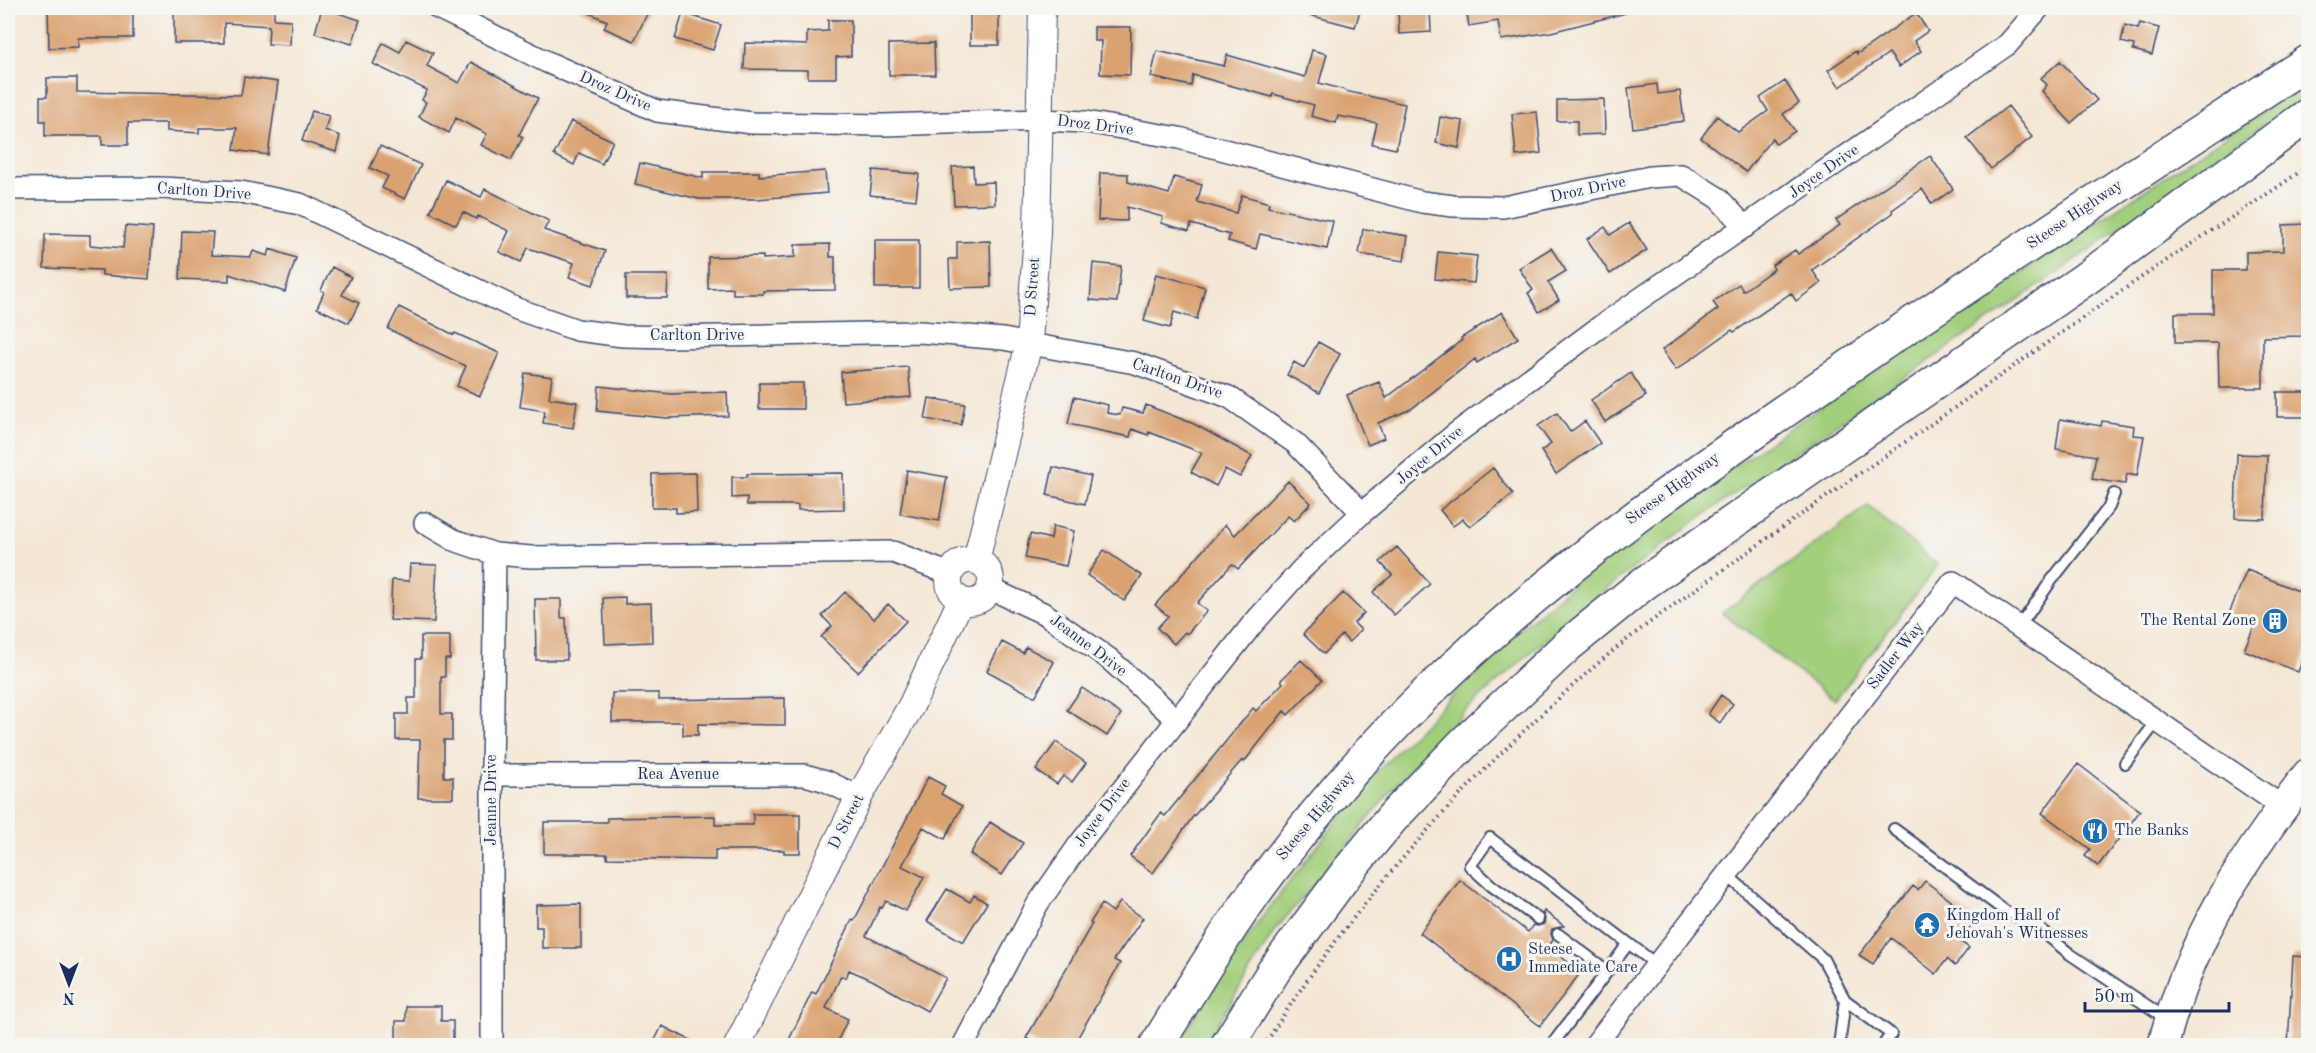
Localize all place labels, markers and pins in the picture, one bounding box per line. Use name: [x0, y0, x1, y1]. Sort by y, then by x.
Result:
building icon: The Rental Zone: [2260, 606, 2290, 636]
place label: The Rental Zone: [2140, 613, 2256, 629]
restaurant icon: The Banks: [2080, 816, 2110, 846]
place label: The Banks: [2114, 823, 2189, 839]
place label: Kingdom Hall of Jehovah's Witnesses: [1946, 908, 2088, 942]
temple icon: Kingdom Hall of Jehovah's Witnesses: [1912, 910, 1942, 940]
place label: Steese Immediate Care: [1528, 942, 1638, 976]
hospital icon: Steese Immediate Care: [1494, 944, 1524, 974]

